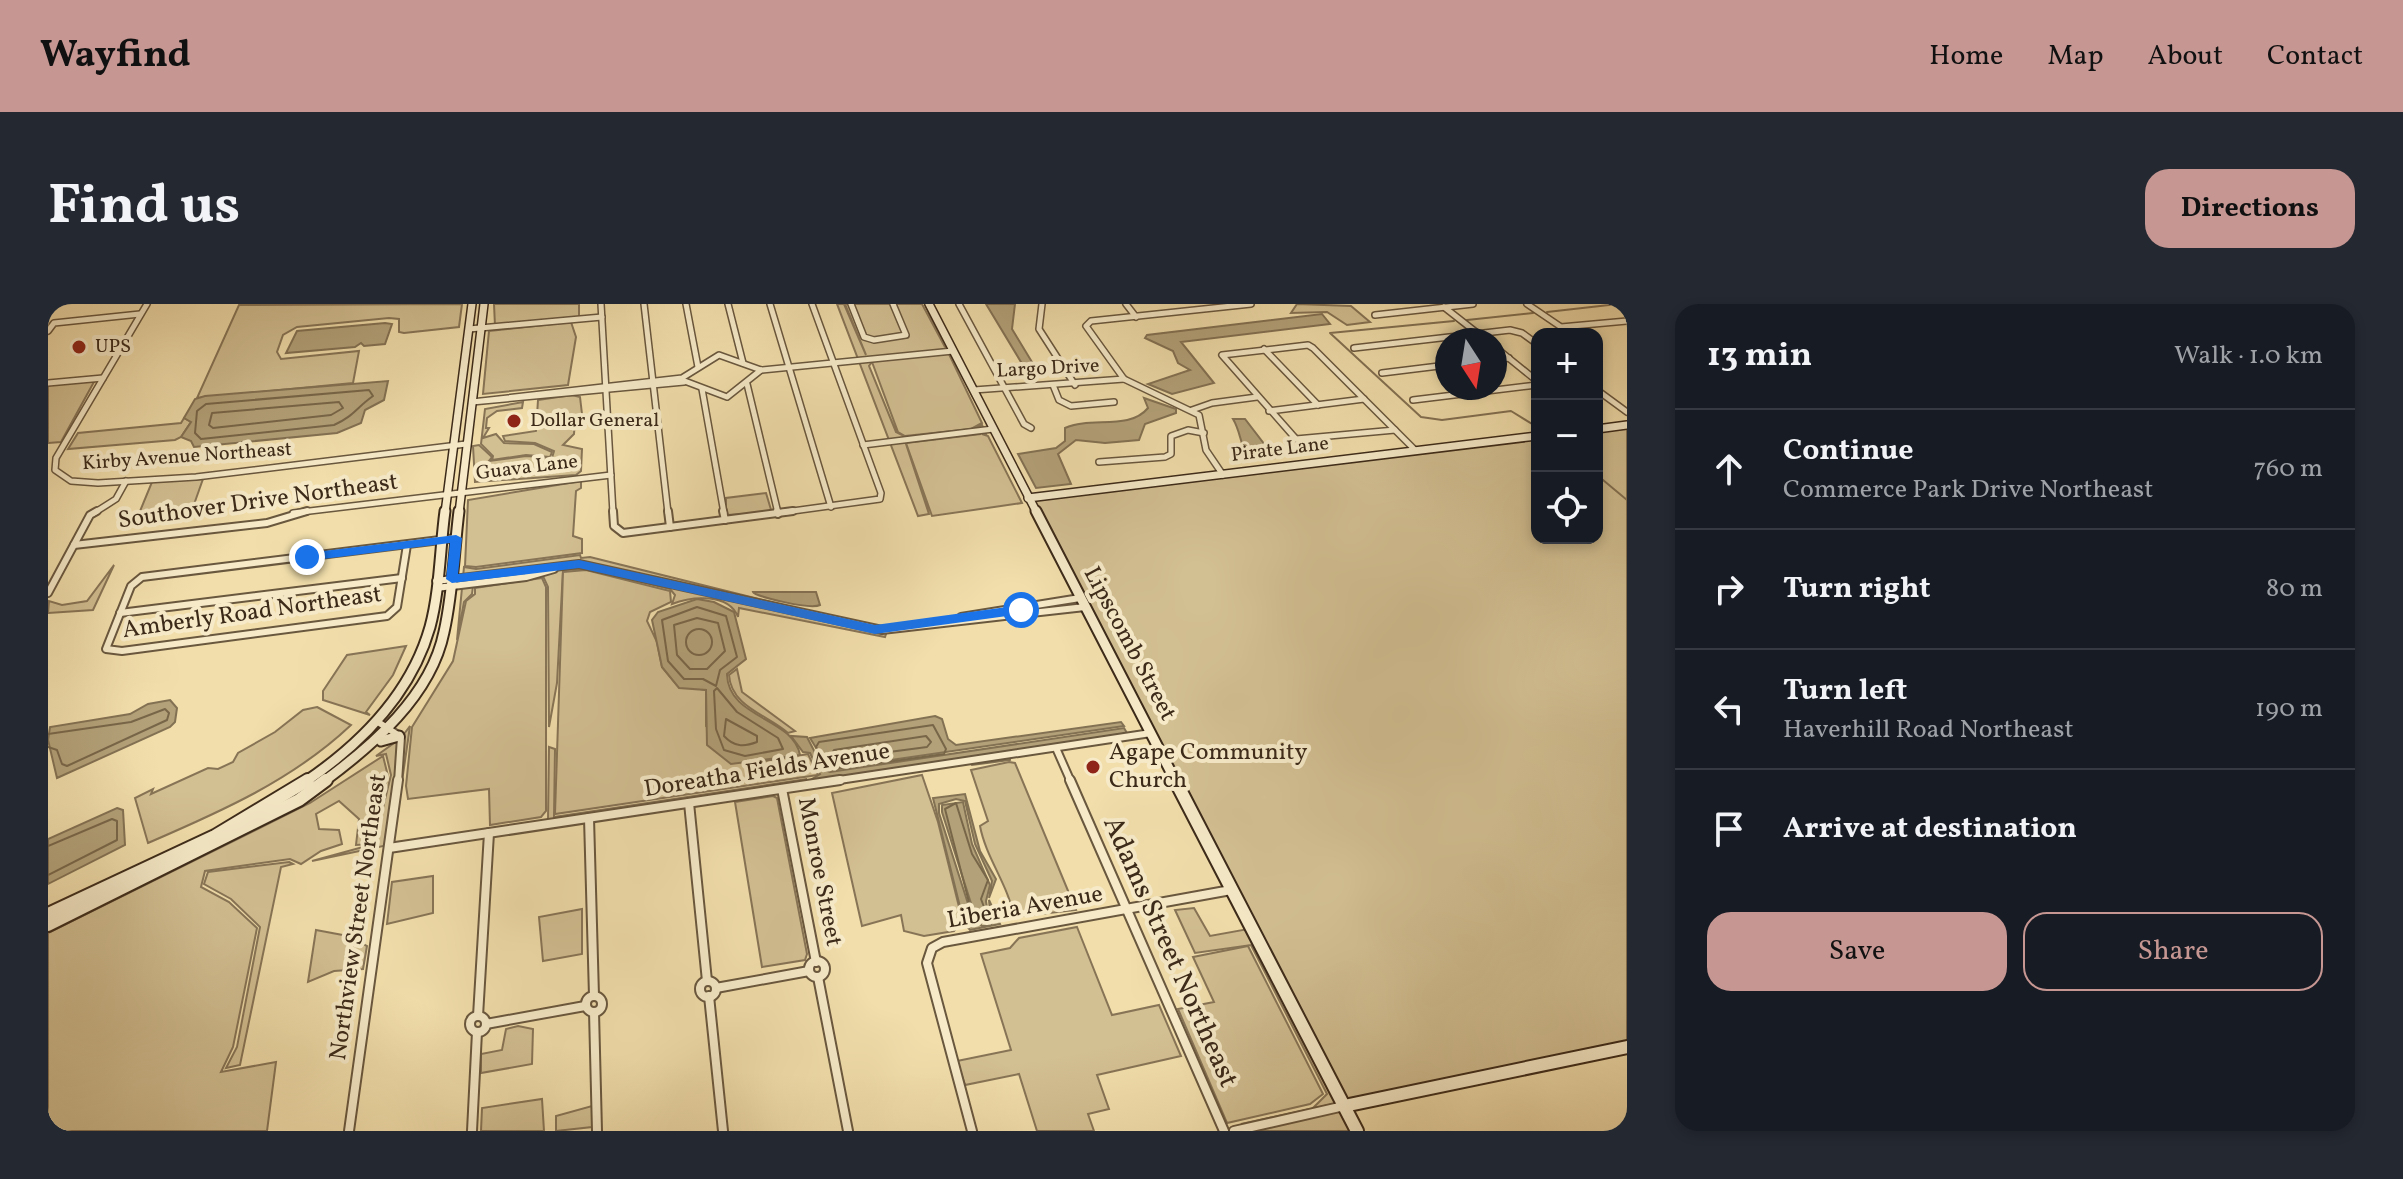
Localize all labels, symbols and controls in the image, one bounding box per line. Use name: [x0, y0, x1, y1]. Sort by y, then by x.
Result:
text: Wayfind: [40, 30, 191, 83]
text: Home: [1929, 37, 2003, 76]
text: Map: [2047, 37, 2103, 76]
text: About: [2147, 37, 2223, 76]
text: Contact: [2267, 37, 2363, 76]
text: Find us: [48, 169, 240, 247]
button: Directions: [2145, 169, 2355, 248]
north arrow: [1435, 328, 1507, 400]
map controls: [1531, 328, 1603, 544]
button: +: [1531, 328, 1603, 400]
place label: UPS: [95, 333, 131, 361]
text: 13 min: [1707, 333, 1812, 380]
marker: UPS: [70, 338, 88, 356]
text: Walk · 1.0 km: [2174, 338, 2323, 374]
street label: Largo Drive: [996, 352, 1100, 386]
button: −: [1531, 400, 1603, 472]
place label: Dollar General: [530, 407, 659, 435]
marker: Dollar General: [505, 412, 523, 430]
street label: Pirate Lane: [1229, 430, 1331, 470]
text: Continue: [1783, 430, 1914, 472]
street label: Kirby Avenue Northeast: [81, 436, 293, 478]
icon: ahead: [1707, 447, 1751, 491]
street label: Guava Lane: [474, 448, 580, 488]
text: 760 m: [2253, 451, 2323, 487]
street label: Southover Drive Northeast: [116, 466, 400, 538]
button: locate: [1531, 472, 1603, 544]
text: Commerce Park Drive Northeast: [1783, 472, 2153, 508]
route end: [289, 539, 325, 575]
street label: Lipscomb Street: [1074, 561, 1184, 727]
icon: right: [1707, 567, 1751, 611]
text: Turn right: [1783, 568, 1931, 610]
text: 80 m: [2266, 571, 2323, 607]
street label: Amberly Road Northeast: [120, 578, 384, 648]
route start: [1003, 592, 1039, 628]
text: Turn left: [1783, 670, 1907, 712]
icon: left: [1707, 687, 1751, 731]
text: 190 m: [2255, 691, 2323, 727]
text: Haverhill Road Northeast: [1783, 712, 2074, 748]
street label: Doreatha Fields Avenue: [642, 735, 892, 807]
place label: Agape Community Church: [1109, 736, 1307, 798]
marker: Agape Community Church: [1084, 758, 1102, 776]
street label: Northview Street Northeast: [322, 771, 396, 1063]
street label: Monroe Street: [788, 795, 850, 949]
icon: arrive: [1707, 807, 1751, 851]
text: Arrive at destination: [1783, 808, 2077, 850]
street label: Adams Street Northeast: [1093, 810, 1247, 1094]
street label: Liberia Avenue: [944, 878, 1106, 938]
button: Save: [1707, 912, 2007, 991]
button: Share: [2023, 912, 2323, 991]

